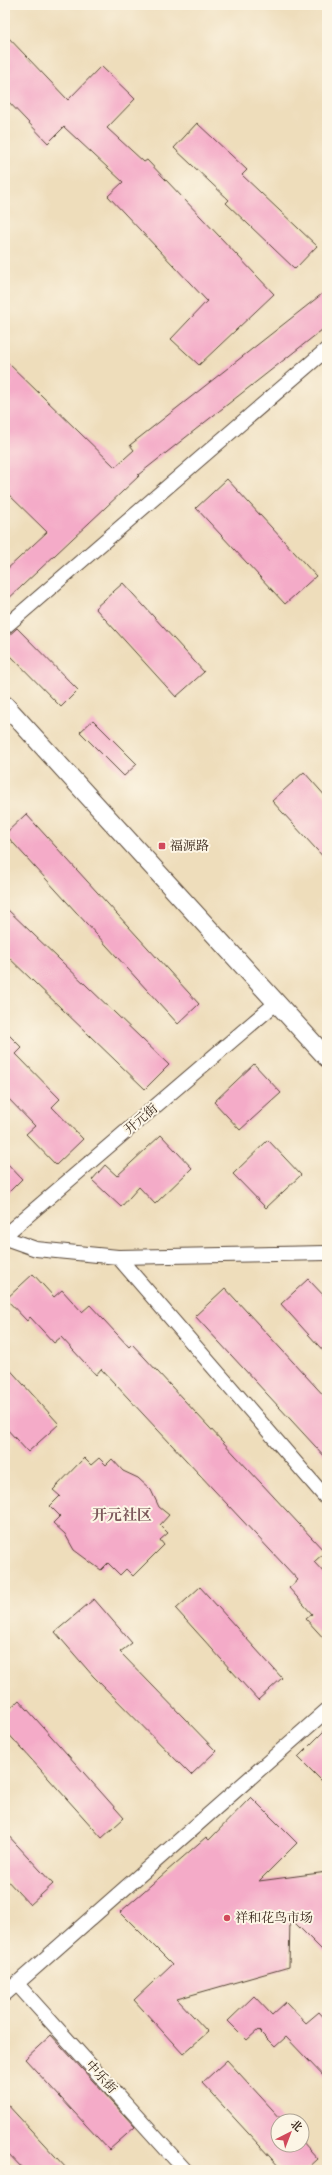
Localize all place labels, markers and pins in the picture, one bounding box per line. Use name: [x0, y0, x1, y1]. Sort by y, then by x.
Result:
place label: 福源路: [170, 837, 209, 855]
marker: 福源路: [157, 841, 167, 851]
place label: 祥和花鸟市场: [235, 1909, 313, 1927]
marker: 祥和花鸟市场: [222, 1913, 232, 1923]

